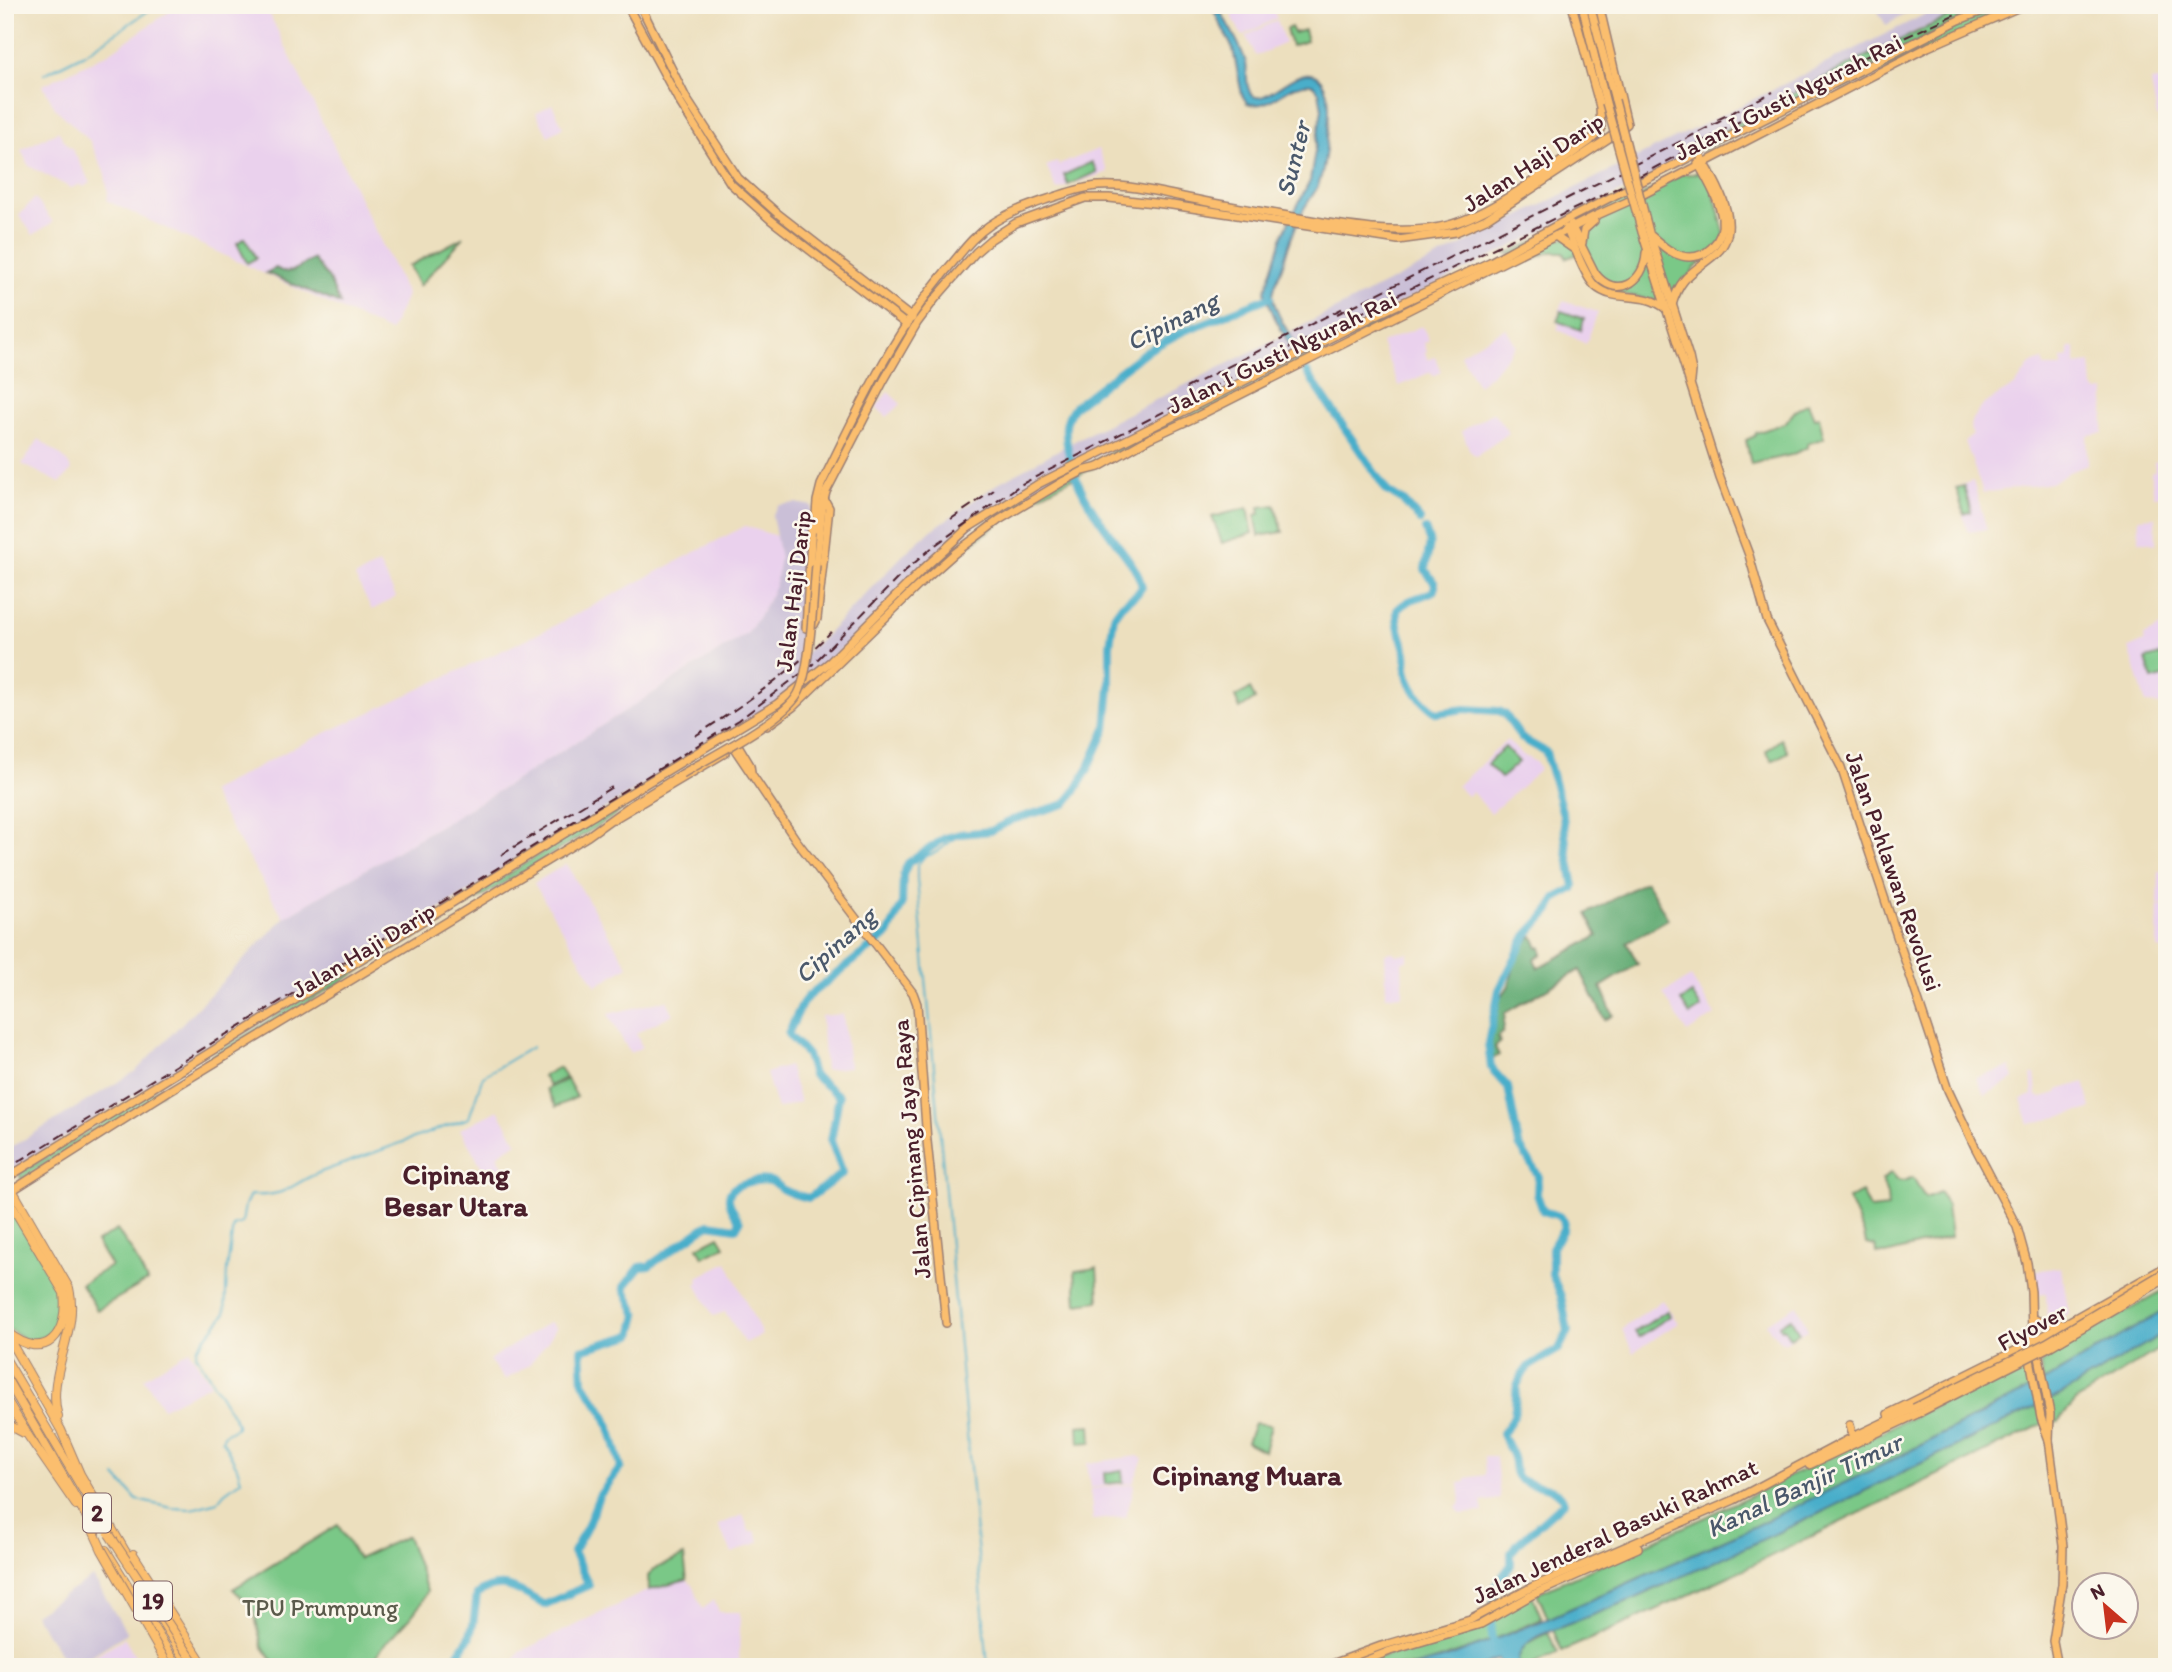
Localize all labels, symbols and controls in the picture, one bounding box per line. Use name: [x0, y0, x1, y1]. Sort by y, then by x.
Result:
street label: Jalan I Gusti Ngurah Rai: [1670, 27, 1906, 167]
street label: Jalan Haji Darip: [1457, 106, 1609, 218]
water label: Sunter: [1268, 116, 1318, 200]
water label: Cipinang: [1121, 283, 1226, 358]
street label: Jalan I Gusti Ngurah Rai: [1163, 284, 1401, 420]
street label: Jalan Haji Darip: [769, 509, 817, 673]
street label: Jalan Pahlawan Revolusi: [1839, 747, 1949, 995]
street label: Jalan Haji Darip: [286, 896, 440, 1004]
water label: Cipinang: [787, 898, 885, 990]
street label: Jalan Cipinang Jaya Raya: [885, 1017, 937, 1280]
district label: Cipinang Besar Utara: [384, 1157, 528, 1223]
street label: Flyover: [1992, 1296, 2072, 1357]
water label: Kanal Banjir Timur: [1701, 1425, 1909, 1544]
street label: Jalan Jenderal Basuki Rahmat: [1468, 1452, 1762, 1610]
district label: Cipinang Muara: [1152, 1458, 1342, 1492]
road number: 2: [83, 1494, 111, 1532]
north arrow: [2070, 1570, 2140, 1640]
text: N: [2086, 1578, 2108, 1605]
road number: 19: [134, 1582, 172, 1620]
park label: TPU Prumpung: [242, 1593, 399, 1622]

